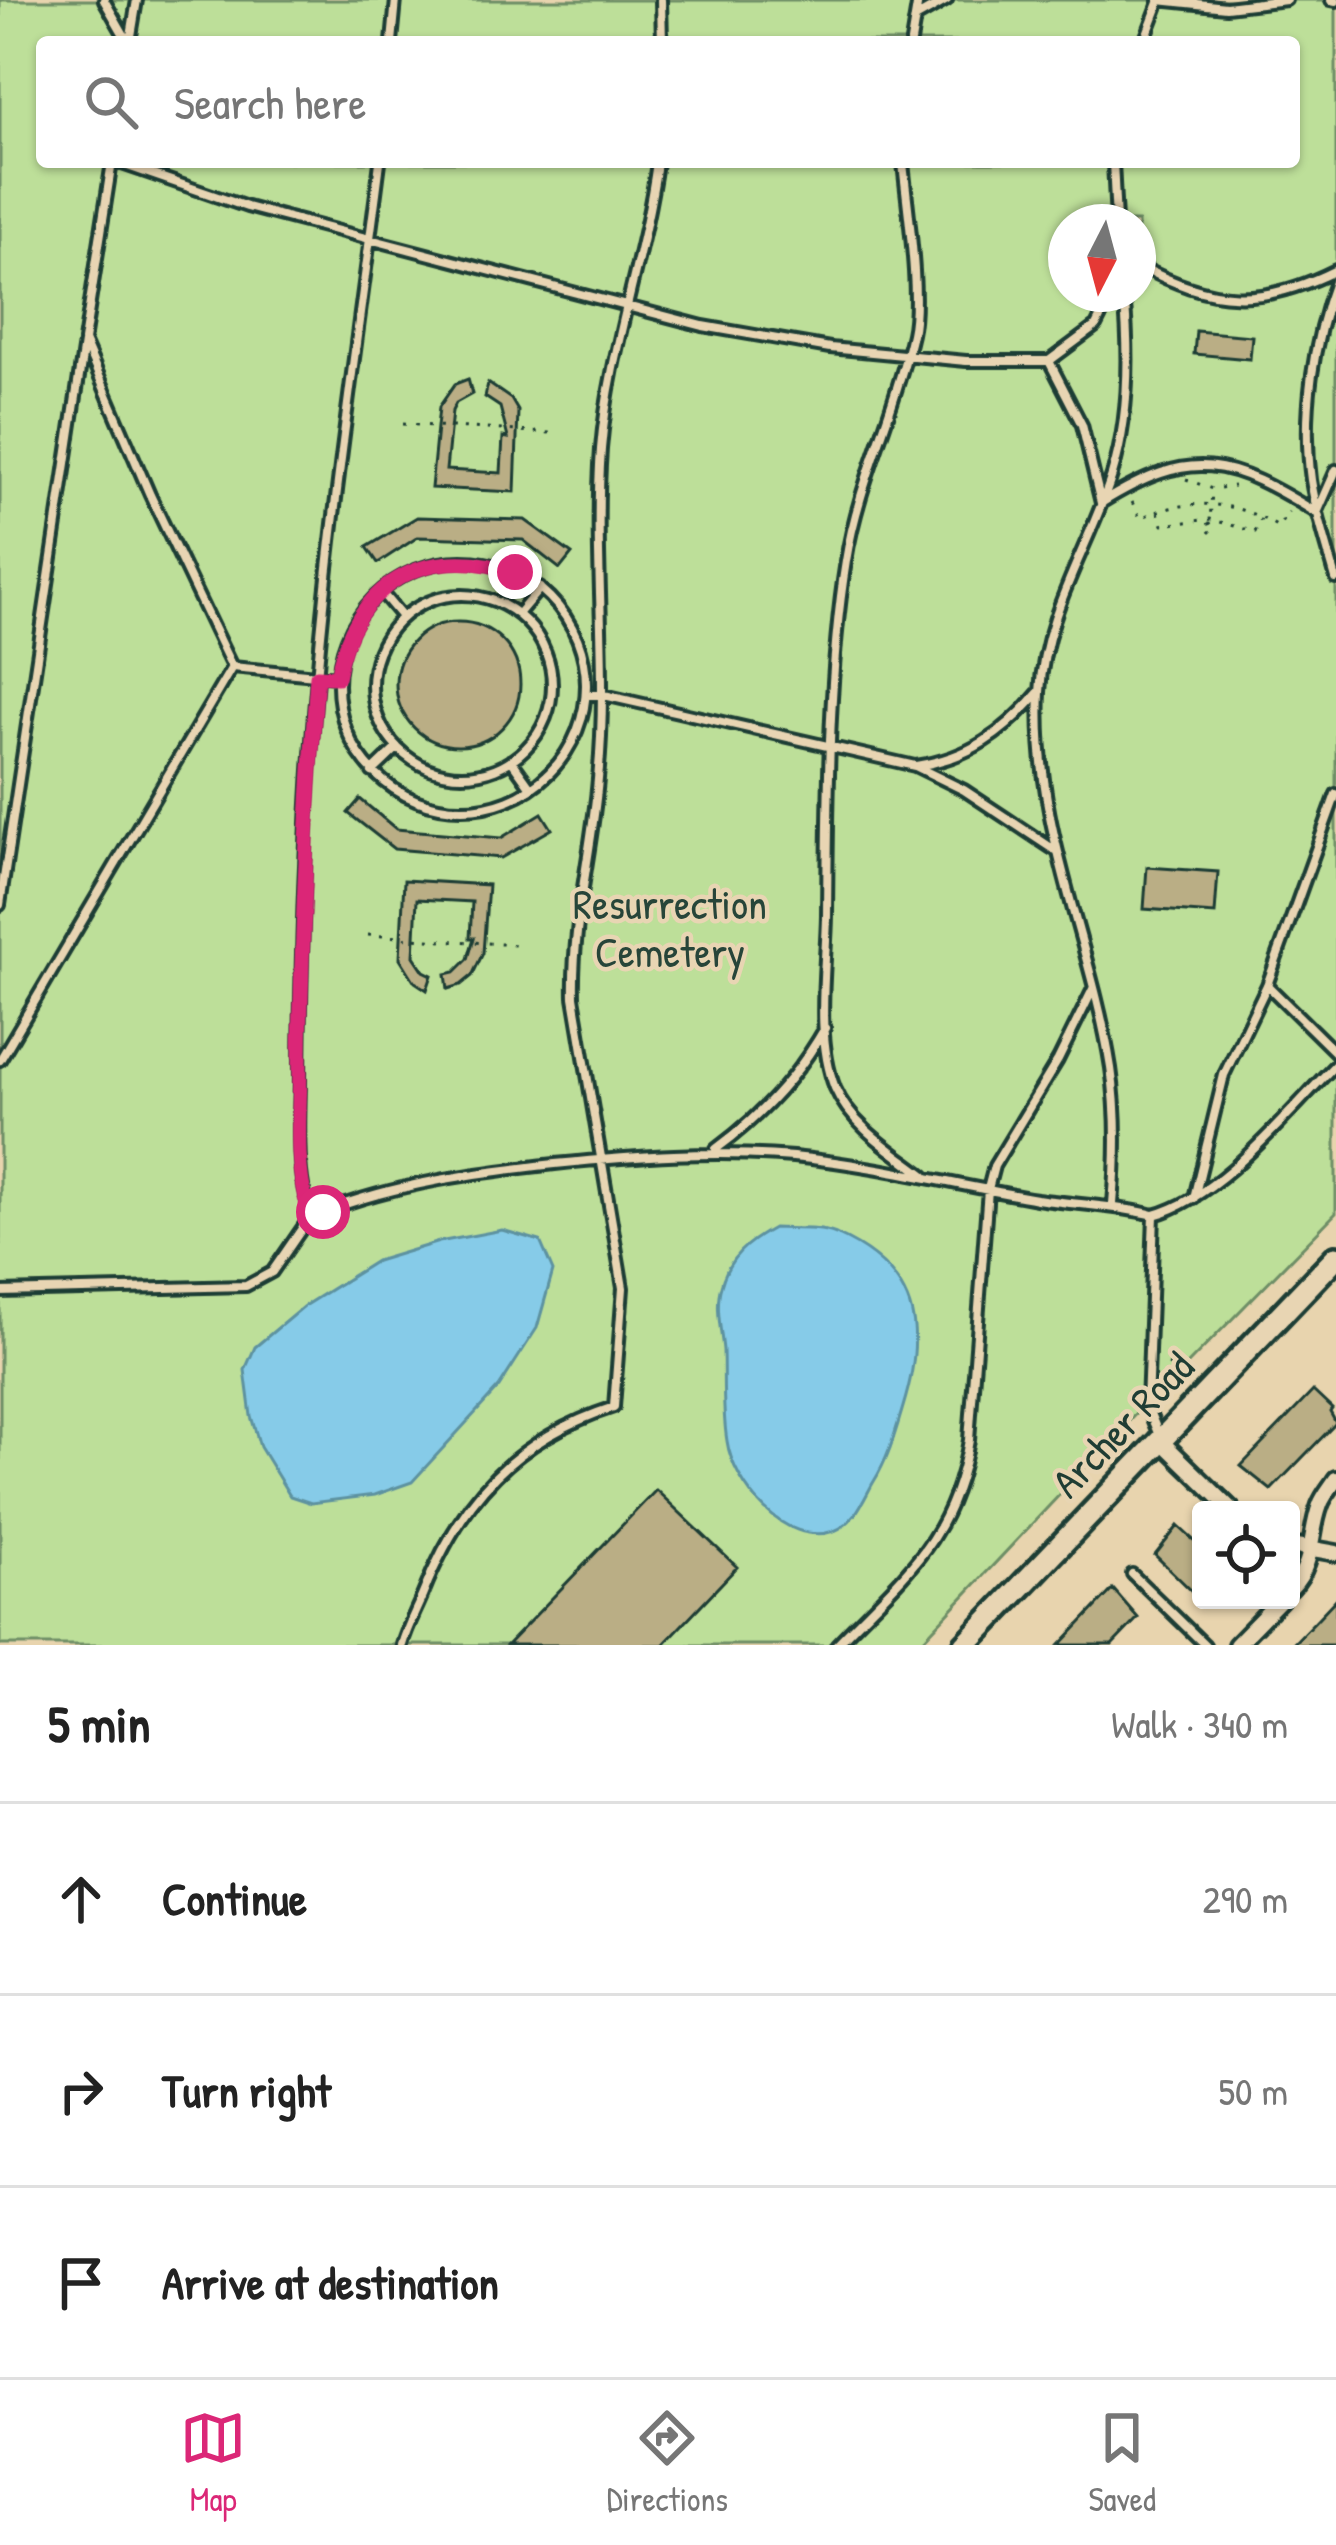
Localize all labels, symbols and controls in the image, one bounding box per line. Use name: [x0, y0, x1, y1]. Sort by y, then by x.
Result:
search box: [36, 36, 1300, 168]
icon: search: [78, 69, 144, 135]
text: Search here: [174, 72, 366, 133]
north arrow: [1048, 204, 1156, 312]
route end: [488, 545, 542, 599]
park label: Resurrection Cemetery: [573, 875, 767, 980]
route start: [296, 1185, 350, 1239]
street label: Archer Road: [1038, 1339, 1206, 1509]
map controls: [1192, 1501, 1300, 1609]
button: locate: [1192, 1501, 1300, 1609]
text: 5 min: [48, 1689, 150, 1758]
text: Walk · 340 m: [1111, 1697, 1288, 1750]
icon: ahead: [48, 1866, 114, 1932]
text: Continue: [162, 1868, 307, 1929]
text: 290 m: [1202, 1872, 1288, 1925]
icon: right: [48, 2058, 114, 2124]
text: Turn right: [162, 2060, 331, 2121]
text: 50 m: [1219, 2064, 1288, 2117]
icon: arrive: [48, 2250, 114, 2316]
text: Arrive at destination: [162, 2252, 499, 2313]
tab: Map: [180, 2405, 246, 2521]
tab: Directions: [607, 2405, 728, 2521]
tab: Saved: [1088, 2405, 1156, 2521]

